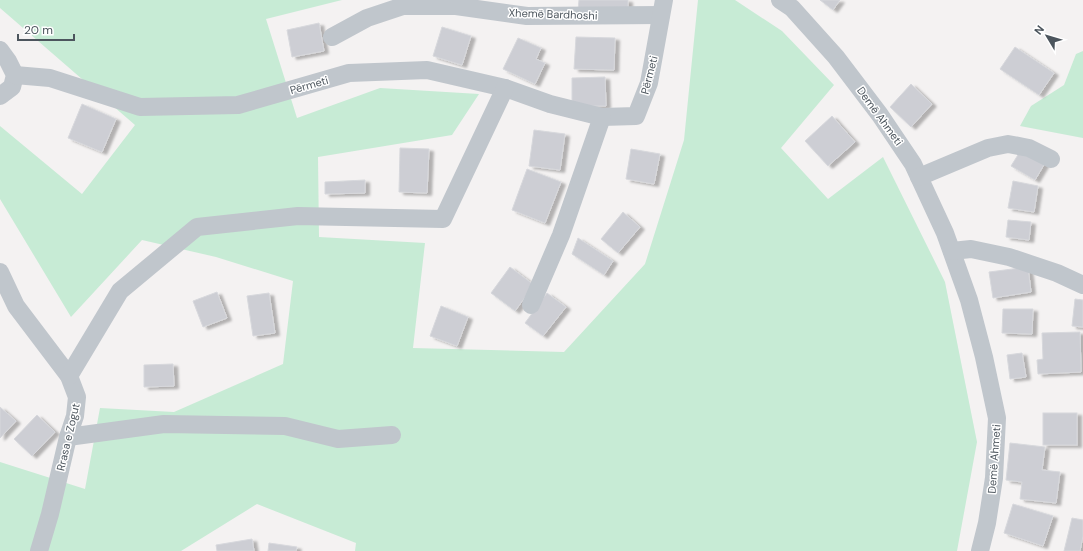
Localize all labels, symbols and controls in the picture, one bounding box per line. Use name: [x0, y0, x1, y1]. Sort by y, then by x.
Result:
street label: Xhemë Bardhoshi: [508, 5, 598, 23]
scale bar: [18, 16, 74, 42]
north arrow: [1027, 16, 1067, 56]
text: 20 m: [24, 22, 53, 38]
text: N: [1031, 22, 1047, 37]
street label: Përmeti: [637, 54, 661, 96]
street label: Përmeti: [288, 73, 330, 97]
street label: Demë Ahmeti: [854, 84, 906, 148]
street label: Rrasa e Zogut: [53, 402, 83, 472]
street label: Demë Ahmeti: [985, 424, 1003, 494]

